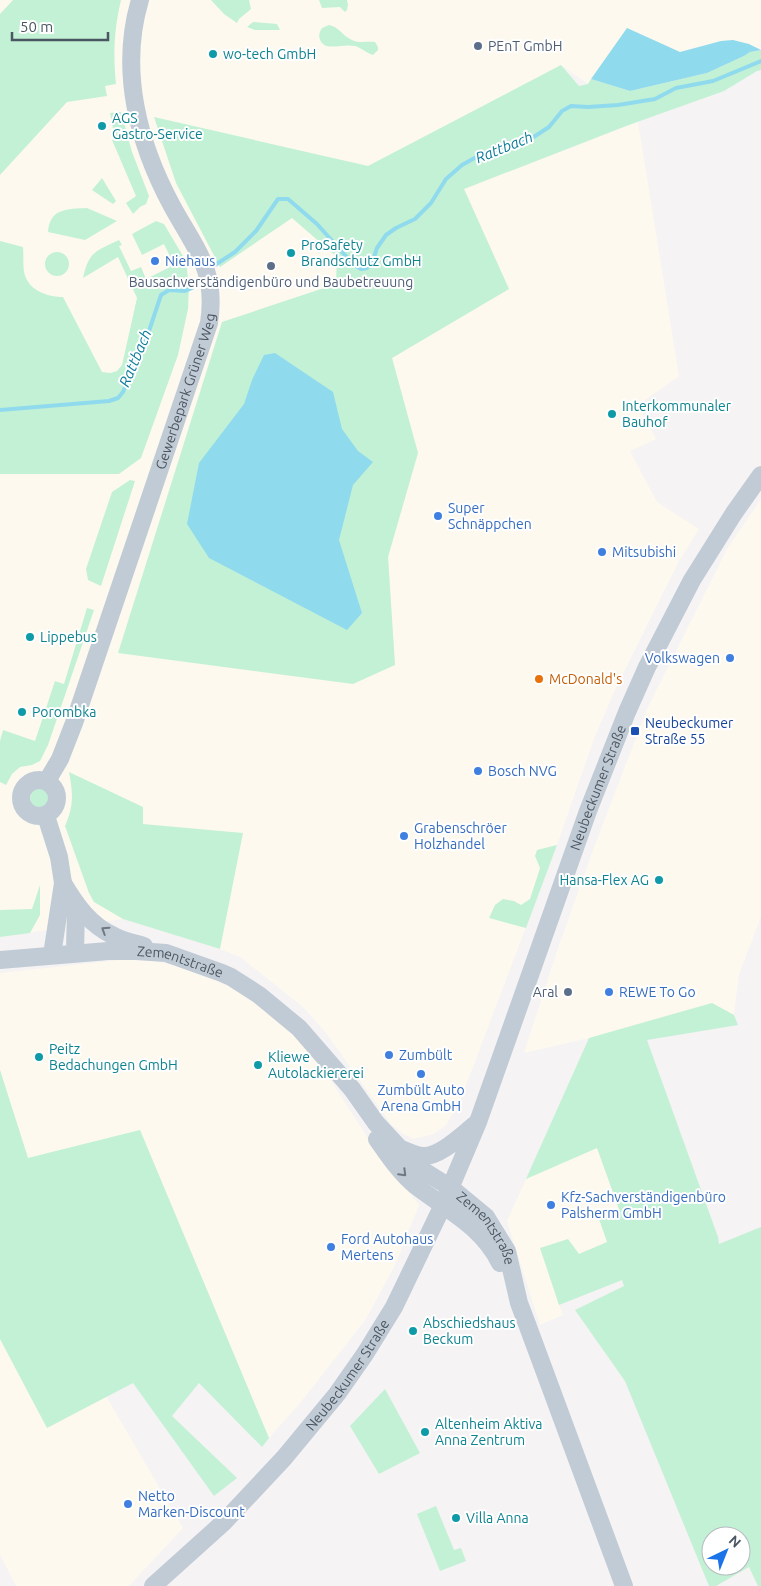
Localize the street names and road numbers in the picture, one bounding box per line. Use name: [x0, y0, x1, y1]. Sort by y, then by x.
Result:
street label: Gewerbepark Grüner Weg: [152, 313, 218, 471]
street label: Neubeckumer Straße: [567, 722, 629, 852]
street label: Zementstraße: [136, 943, 225, 981]
street label: Zementstraße: [454, 1188, 518, 1266]
street label: Neubeckumer Straße: [302, 1316, 392, 1434]

